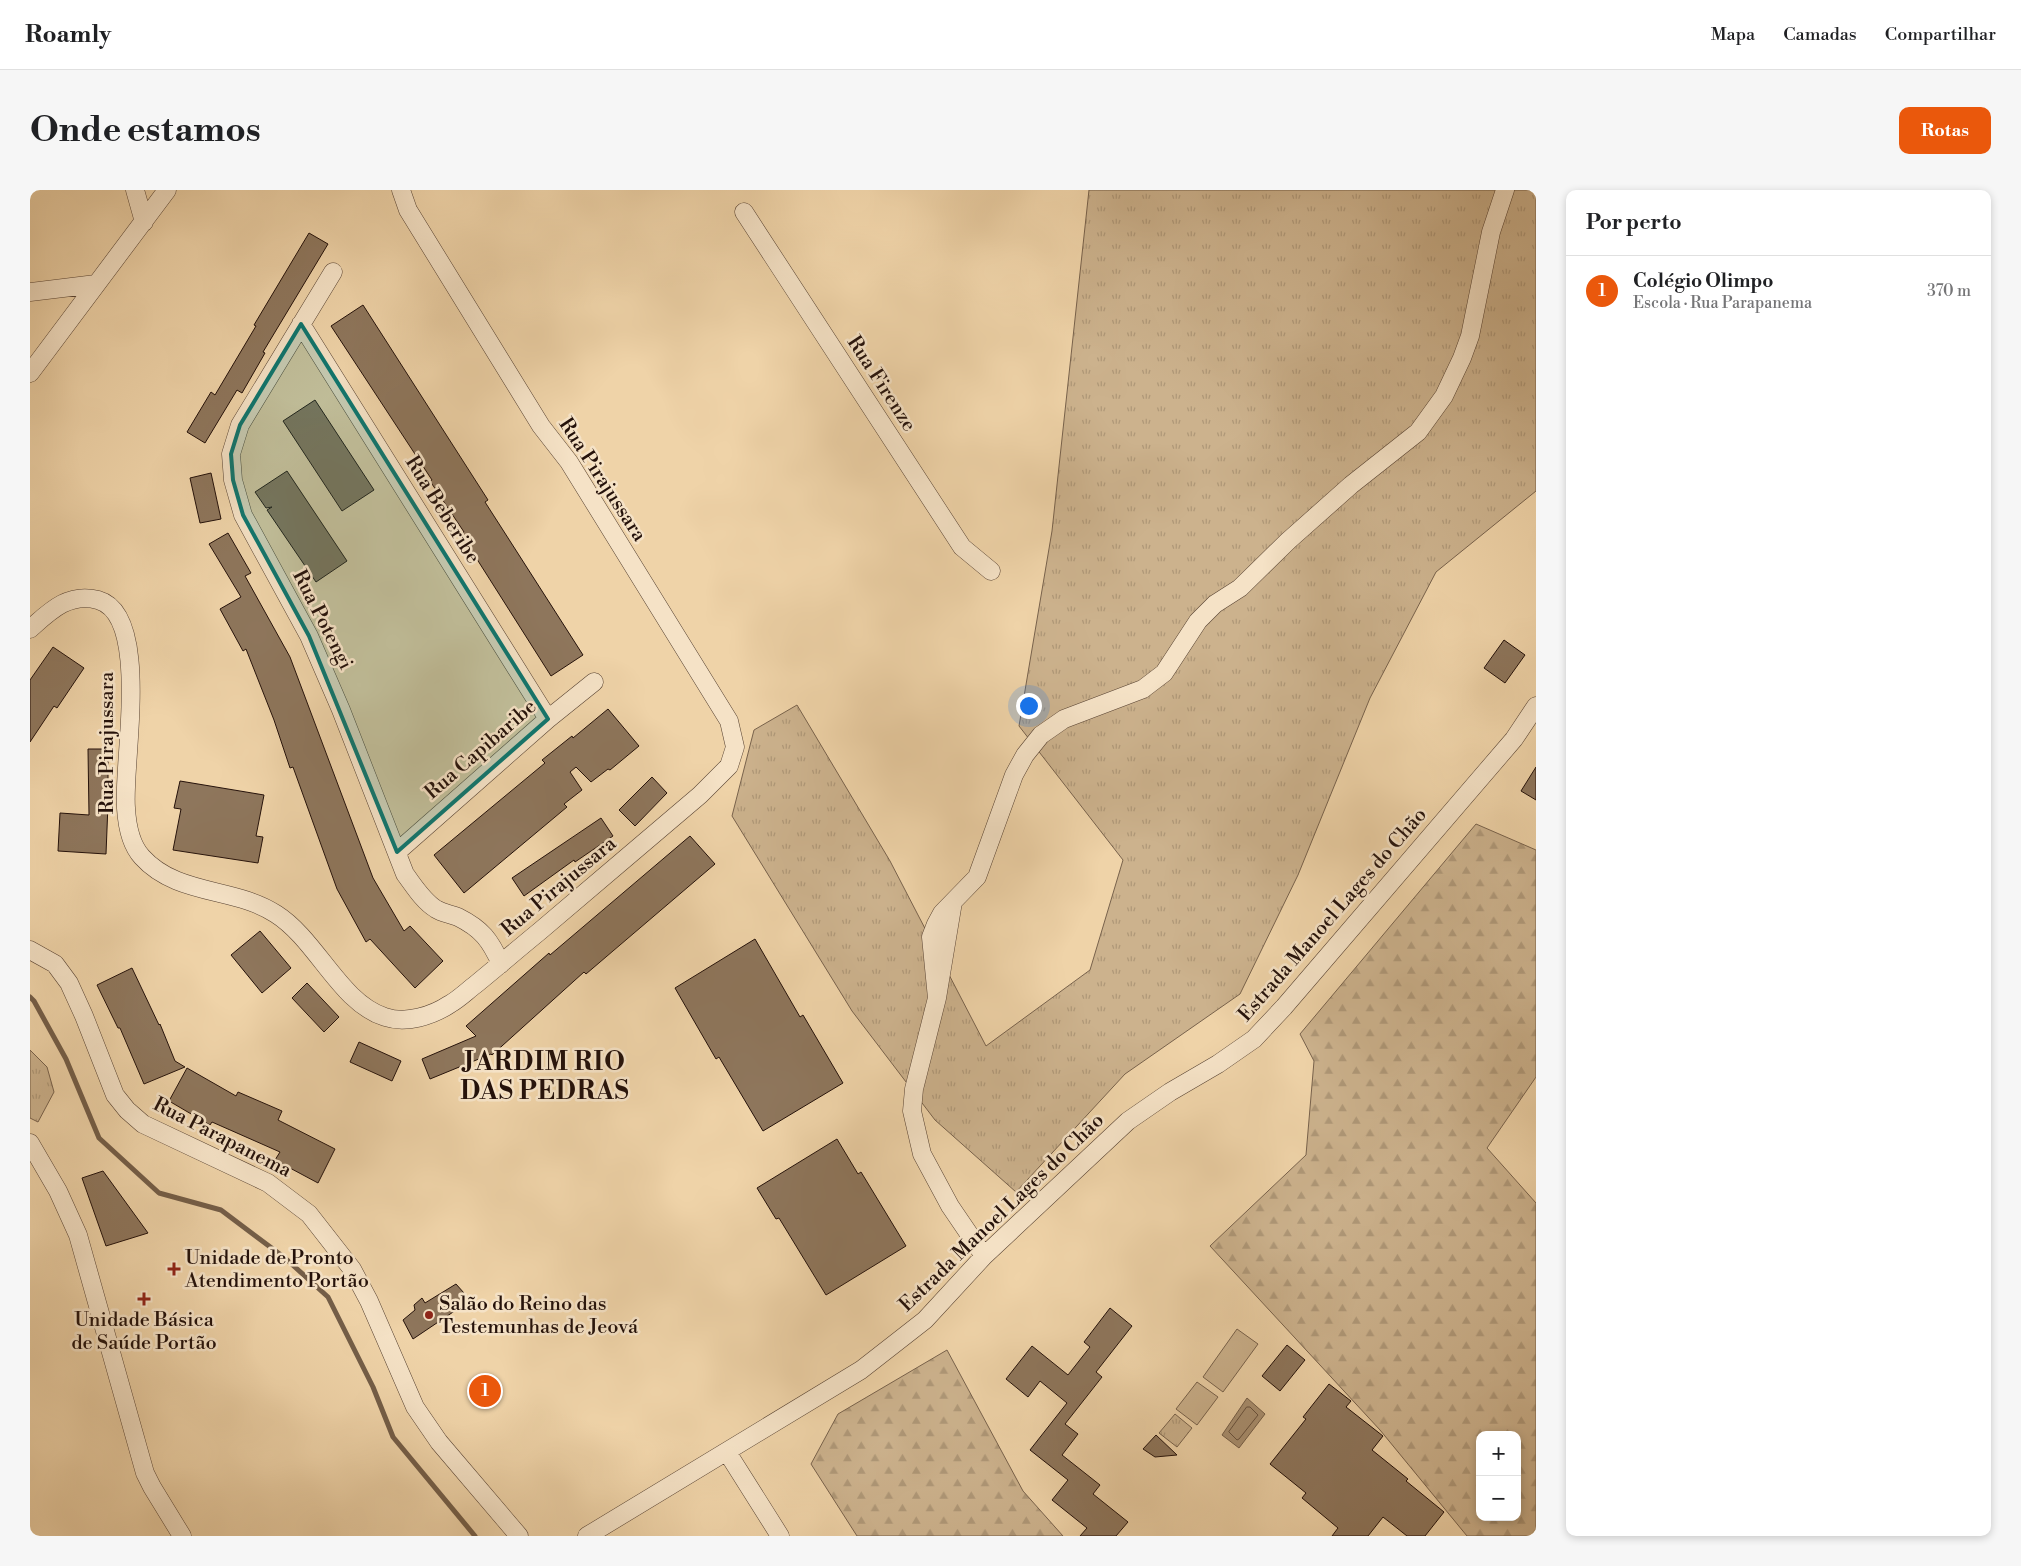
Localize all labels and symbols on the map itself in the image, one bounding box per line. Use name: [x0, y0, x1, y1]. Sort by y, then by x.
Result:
street label: Rua Firenze: [841, 331, 921, 437]
street label: Rua Pirajussara: [553, 413, 652, 547]
street label: Rua Beberibe: [399, 452, 485, 568]
street label: Rua Potengi: [286, 566, 358, 674]
street label: Rua Pirajussara: [95, 671, 120, 814]
your location: [1016, 693, 1042, 719]
street label: Rua Capibaribe: [420, 695, 542, 805]
street label: Estrada Manoel Lages do Chão: [1233, 803, 1433, 1027]
street label: Rua Pirajussara: [496, 831, 622, 942]
district label: JARDIM RIO DAS PEDRAS: [460, 1047, 630, 1107]
street label: Rua Parapanema: [148, 1092, 296, 1184]
street label: Estrada Manoel Lages do Chão: [894, 1108, 1110, 1318]
place label: Unidade de Pronto Atendimento Portão: [184, 1246, 369, 1294]
marker: Unidade de Pronto Atendimento Portão: [167, 1262, 181, 1276]
marker: Unidade Básica de Saúde Portão: [137, 1292, 151, 1306]
place label: Salão do Reino das Testemunhas de Jeová: [439, 1292, 639, 1340]
place label: Unidade Básica de Saúde Portão: [71, 1308, 217, 1356]
marker: Salão do Reino das Testemunhas de Jeová: [423, 1309, 435, 1321]
pin: 1: [469, 1372, 501, 1410]

